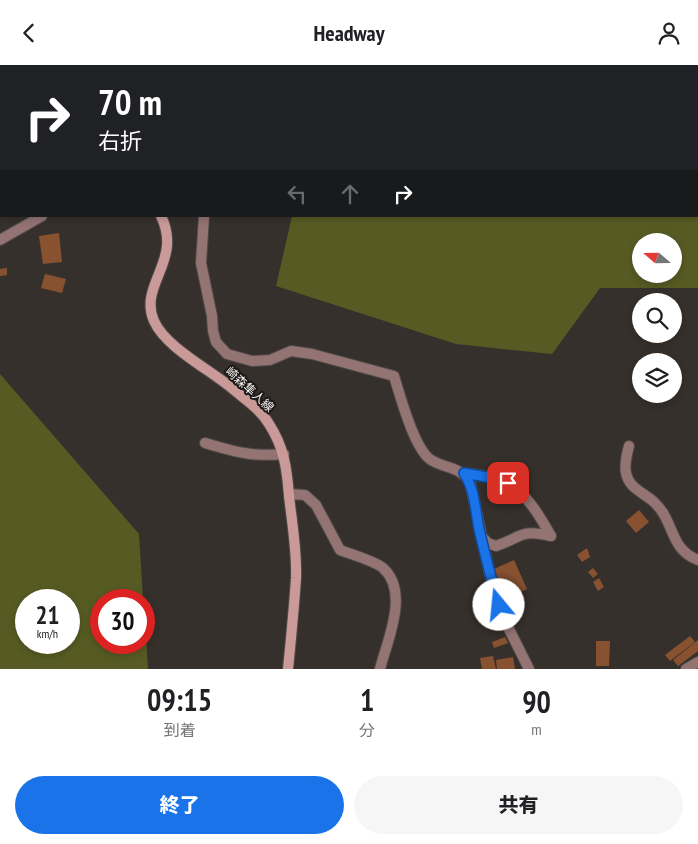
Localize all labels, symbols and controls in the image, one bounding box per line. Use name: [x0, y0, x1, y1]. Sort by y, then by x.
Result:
icon: back: [15, 19, 43, 47]
text: Headway: [313, 19, 385, 47]
icon: person: [655, 19, 683, 47]
text: 70 m: [98, 79, 162, 125]
icon: right: [15, 85, 80, 150]
text: 右折: [98, 127, 142, 155]
icon: left: [283, 180, 311, 208]
icon: ahead: [336, 180, 364, 208]
icon: right: [389, 180, 417, 208]
north arrow: [632, 233, 682, 283]
map controls: [632, 233, 682, 403]
button: search: [632, 293, 682, 343]
button: layers: [632, 353, 682, 403]
street label: 崎森隼人線: [223, 363, 277, 415]
pin: [487, 462, 529, 504]
icon: arrive: [494, 469, 522, 497]
position arrow: [472, 578, 524, 630]
speed limit sign: 30: [90, 589, 155, 654]
text: 21: [36, 599, 59, 631]
text: km/h: [37, 626, 58, 641]
text: 09:15: [147, 680, 212, 719]
text: 1: [360, 680, 374, 719]
text: 90: [522, 682, 551, 721]
text: m: [531, 719, 542, 739]
text: 到着: [164, 720, 196, 740]
text: 分: [359, 720, 375, 740]
button: 終了: [15, 776, 344, 834]
button: 共有: [354, 776, 683, 834]

